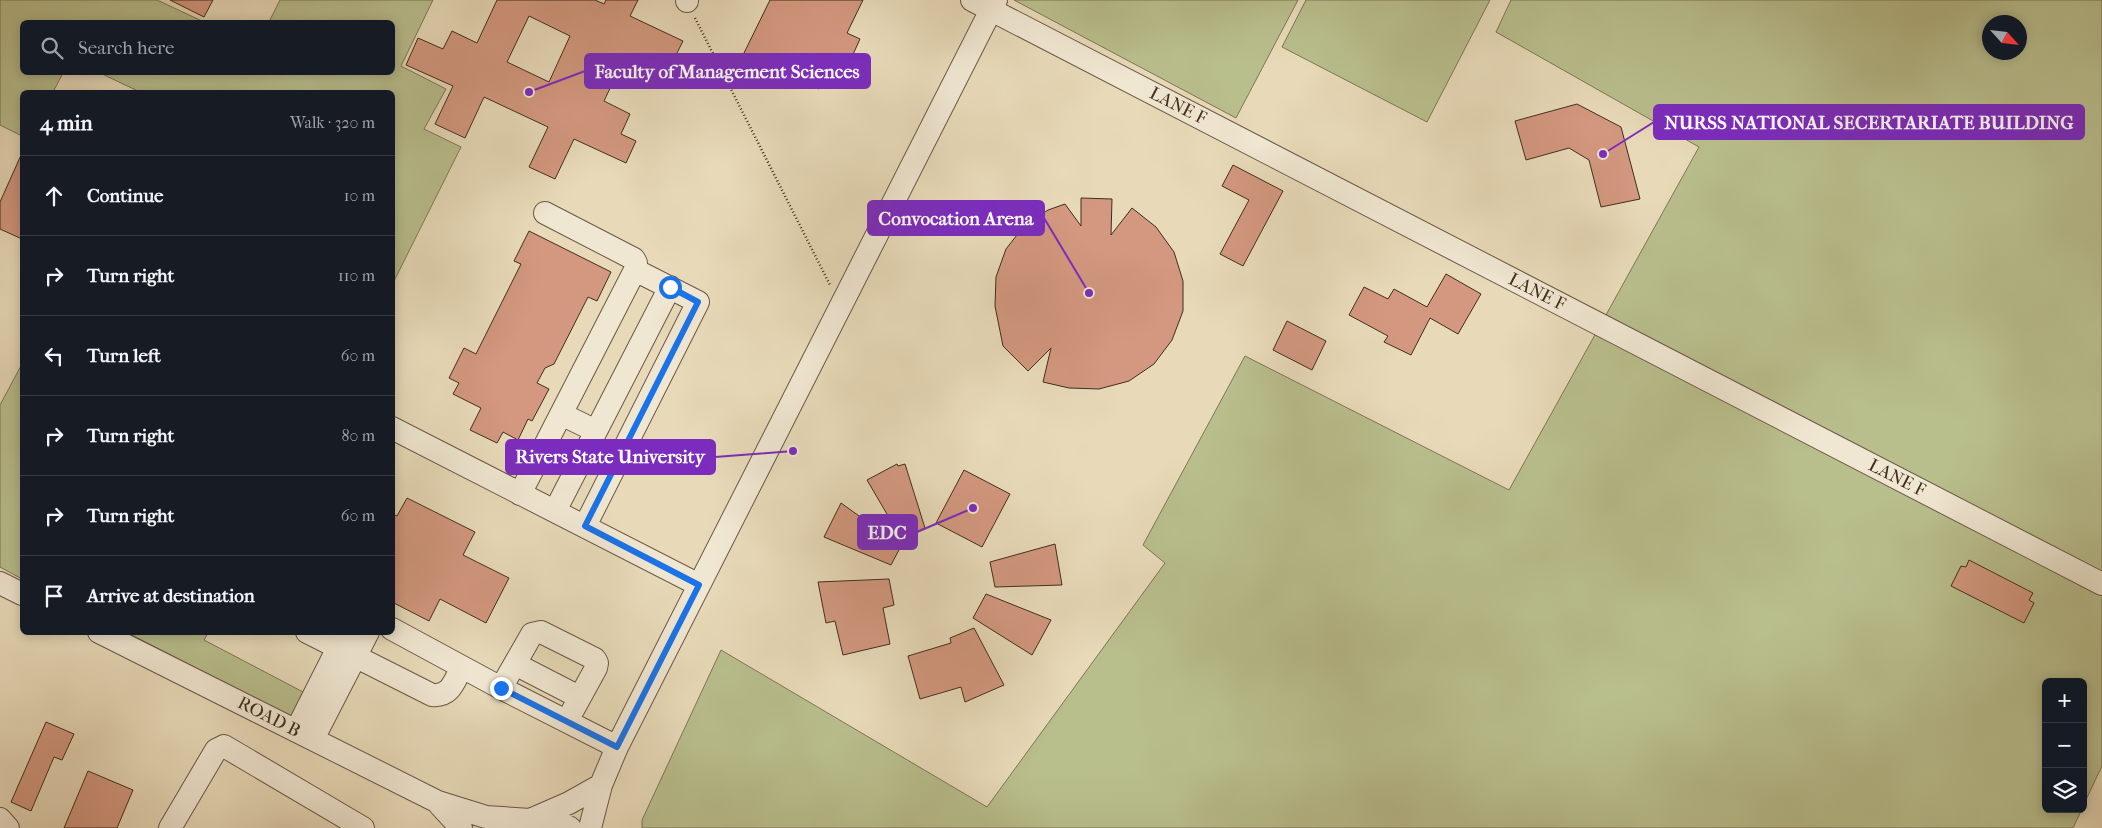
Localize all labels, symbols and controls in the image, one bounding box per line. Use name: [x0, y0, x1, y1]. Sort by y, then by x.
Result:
north arrow: [1982, 15, 2027, 60]
search box: [20, 20, 395, 75]
icon: search: [38, 34, 66, 62]
text: Search here: [78, 37, 174, 59]
callout: Faculty of Management Sciences: [585, 54, 870, 88]
text: Faculty of Management Sciences: [593, 61, 860, 83]
street label: LANE F: [1146, 83, 1210, 129]
callout: NURSS NATIONAL SECERTARIATE BUILDING: [1654, 105, 2084, 139]
text: 4 min: [40, 111, 93, 135]
text: NURSS NATIONAL SECERTARIATE BUILDING: [1664, 112, 2074, 134]
text: Walk · 320 m: [290, 113, 375, 132]
icon: ahead: [40, 182, 68, 210]
text: Continue: [87, 185, 163, 207]
text: 10 m: [344, 186, 375, 205]
callout: Convocation Arena: [868, 201, 1044, 235]
text: Convocation Arena: [878, 208, 1035, 230]
icon: right: [40, 262, 68, 290]
text: Turn right: [87, 265, 174, 287]
text: 110 m: [338, 266, 375, 285]
street label: LANE F: [1505, 269, 1569, 315]
route start: [659, 276, 682, 299]
icon: left: [40, 342, 68, 370]
text: Turn left: [87, 345, 161, 367]
text: 60 m: [341, 346, 375, 365]
icon: right: [40, 422, 68, 450]
text: Turn right: [87, 425, 174, 447]
text: 80 m: [341, 426, 375, 445]
callout: Rivers State University: [506, 440, 715, 474]
text: Rivers State University: [515, 446, 706, 468]
street label: LANE F: [1865, 455, 1929, 501]
icon: right: [40, 502, 68, 530]
text: Turn right: [87, 505, 174, 527]
text: 60 m: [341, 506, 375, 525]
callout: EDC: [858, 515, 917, 549]
text: EDC: [868, 522, 907, 544]
icon: arrive: [40, 582, 68, 610]
text: Arrive at destination: [87, 585, 255, 607]
route end: [490, 677, 513, 700]
map controls: [2042, 678, 2087, 813]
button: +: [2042, 678, 2087, 723]
street label: ROAD B: [234, 692, 304, 742]
button: −: [2042, 723, 2087, 768]
button: layers: [2042, 768, 2087, 813]

